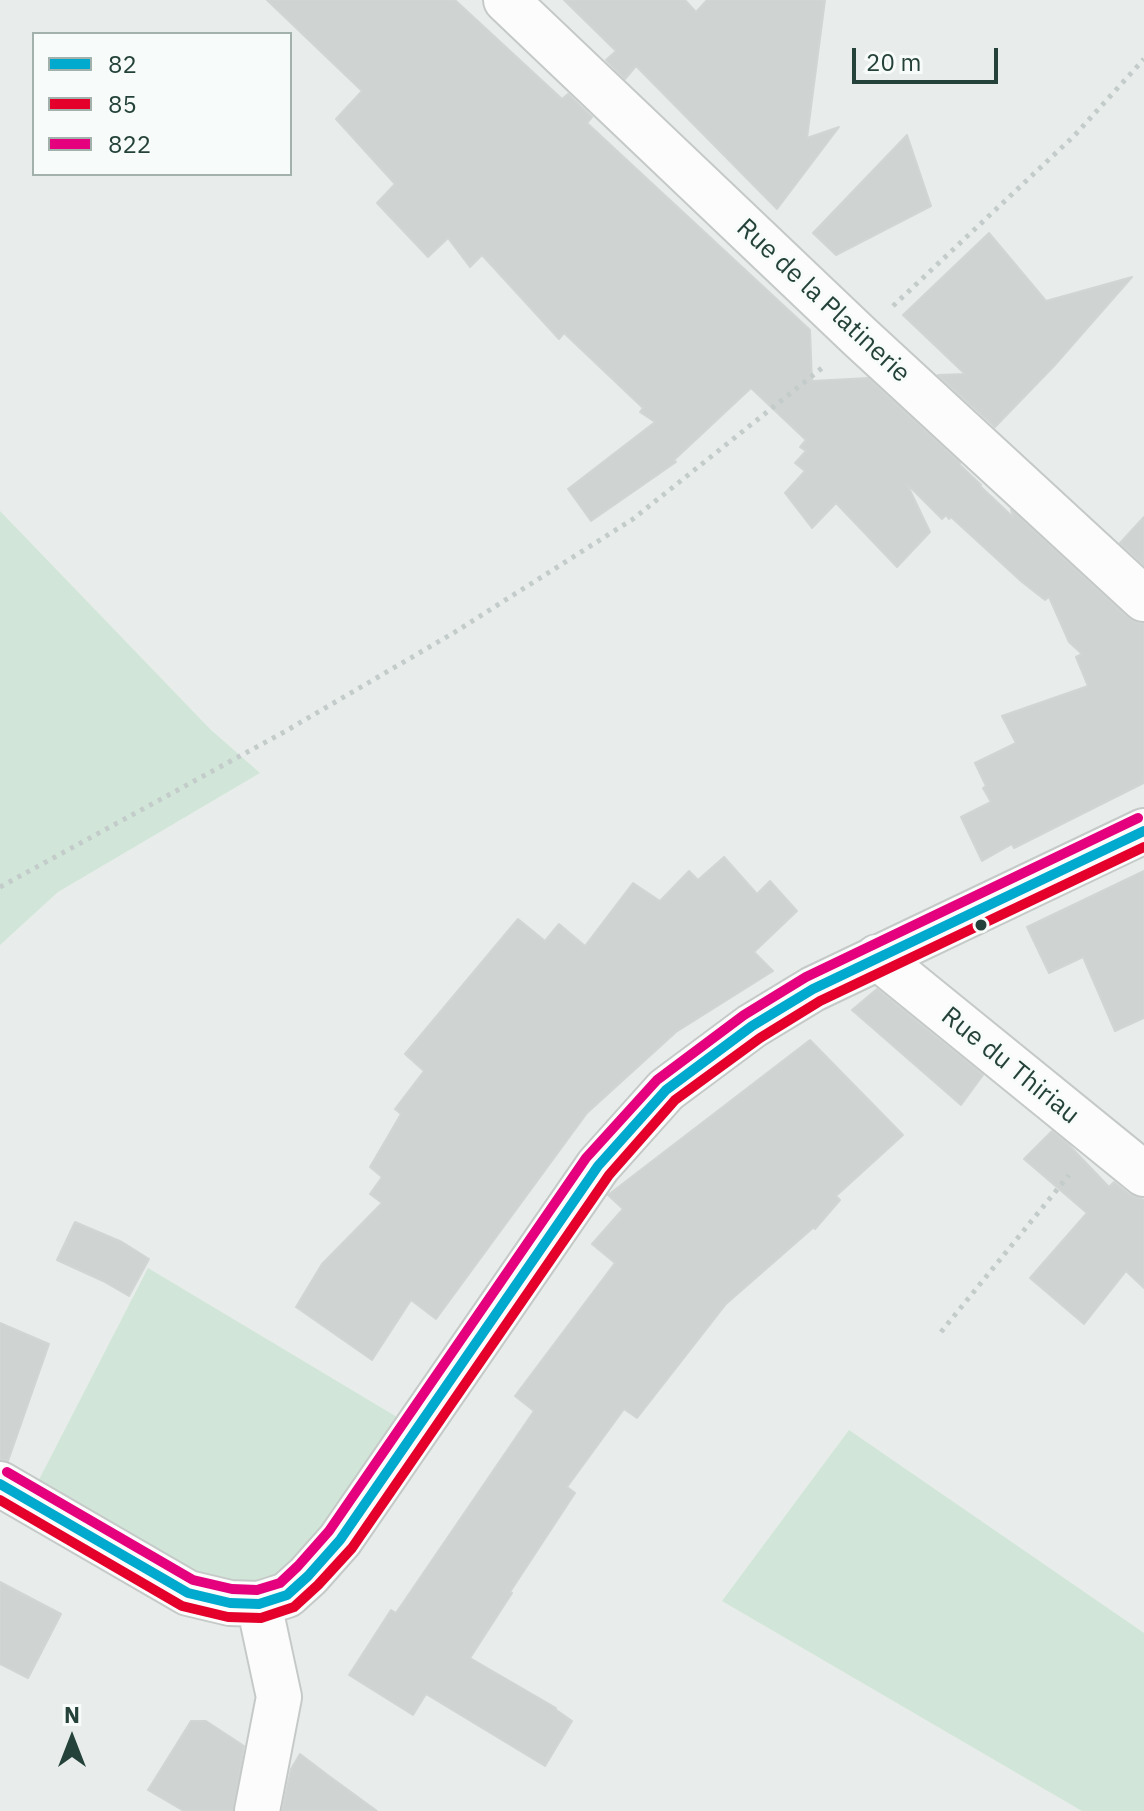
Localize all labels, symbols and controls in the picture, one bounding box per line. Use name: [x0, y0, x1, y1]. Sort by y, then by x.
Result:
legend: [32, 32, 292, 176]
scale bar: [856, 32, 1002, 82]
text: 20 m: [866, 46, 921, 78]
text: 82: [108, 48, 137, 80]
text: 85: [108, 88, 137, 120]
text: 822: [108, 128, 151, 160]
street label: Rue de la Platinerie: [730, 212, 916, 390]
unlabelled marker: [973, 917, 989, 933]
street label: Rue du Thiriau: [935, 1001, 1085, 1131]
north arrow: [32, 1699, 112, 1779]
text: N: [64, 1700, 80, 1729]

